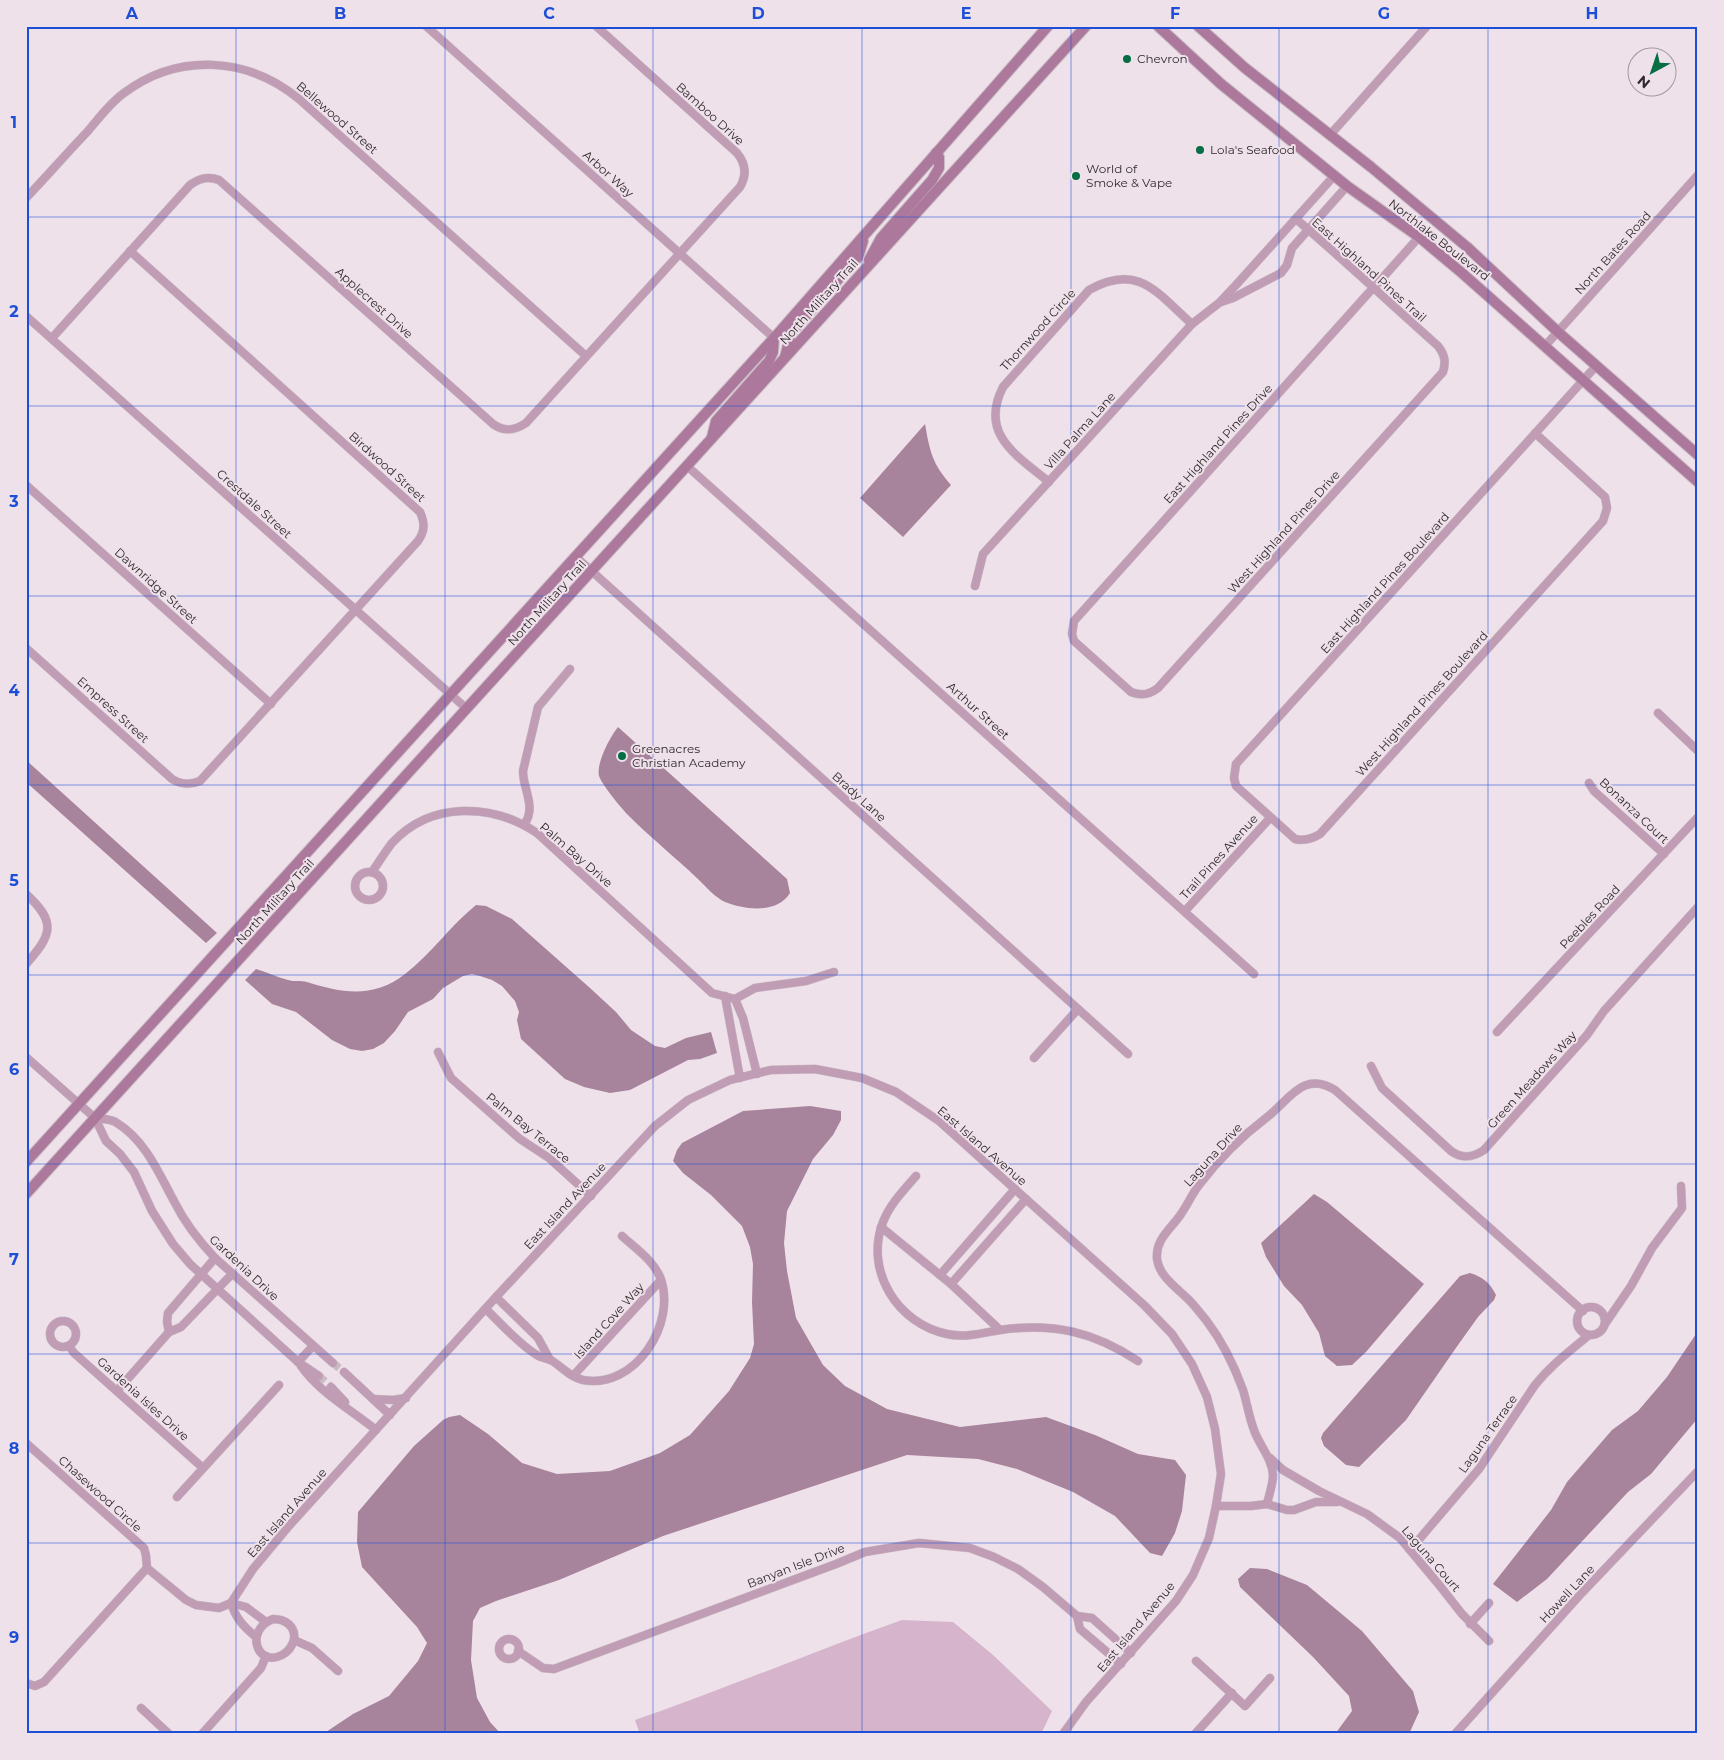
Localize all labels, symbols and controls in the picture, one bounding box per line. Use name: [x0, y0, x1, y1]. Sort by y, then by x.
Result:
text: A: [125, 4, 139, 23]
text: B: [334, 4, 346, 23]
text: C: [543, 4, 555, 23]
text: D: [751, 4, 765, 23]
text: E: [961, 4, 971, 23]
text: F: [1170, 4, 1180, 23]
text: G: [1378, 4, 1390, 23]
text: H: [1586, 4, 1598, 23]
north arrow: [1626, 48, 1676, 98]
place label: Chevron: [1137, 51, 1188, 66]
marker: Chevron: [1121, 53, 1133, 65]
text: N: [1634, 71, 1654, 92]
street label: Bellewood Street: [294, 78, 381, 157]
street label: Bamboo Drive: [673, 79, 748, 148]
text: 1: [11, 113, 17, 132]
place label: Lola's Seafood: [1210, 142, 1295, 157]
marker: Lola's Seafood: [1194, 144, 1206, 156]
street label: Arbor Way: [580, 147, 637, 201]
place label: World of Smoke & Vape: [1086, 161, 1172, 190]
marker: World of Smoke & Vape: [1070, 170, 1082, 182]
street label: Northlake Boulevard: [1386, 196, 1493, 284]
street label: North Bates Road: [1571, 208, 1654, 297]
street label: East Highland Pines Trail: [1309, 214, 1430, 325]
street label: North Military Trail: [776, 256, 861, 348]
street label: Applecrest Drive: [332, 264, 416, 341]
street label: Thornwood Circle: [997, 285, 1078, 374]
text: 2: [9, 302, 19, 321]
street label: East Highland Pines Drive: [1160, 381, 1275, 506]
street label: Villa Palma Lane: [1041, 389, 1118, 473]
street label: Birdwood Street: [346, 428, 429, 505]
street label: Crestdale Street: [214, 466, 295, 541]
street label: West Highland Pines Drive: [1224, 467, 1343, 596]
text: 3: [8, 492, 19, 511]
street label: East Highland Pines Boulevard: [1317, 509, 1452, 657]
street label: Dawnridge Street: [112, 544, 201, 627]
street label: North Military Trail: [504, 557, 589, 649]
street label: West Highland Pines Boulevard: [1352, 628, 1491, 779]
street label: Empress Street: [74, 673, 153, 746]
street label: Arthur Street: [944, 679, 1013, 743]
text: 4: [8, 681, 20, 700]
place label: Greenacres Christian Academy: [632, 741, 746, 770]
marker: Greenacres Christian Academy: [616, 750, 628, 762]
street label: Brady Lane: [829, 768, 890, 825]
street label: Bonanza Court: [1596, 774, 1672, 847]
street label: Trail Pines Avenue: [1177, 811, 1261, 902]
street label: Palm Bay Drive: [537, 819, 616, 890]
street label: North Military Trail: [232, 856, 317, 948]
text: 5: [9, 871, 19, 890]
street label: Peebles Road: [1556, 882, 1623, 952]
street label: Green Meadows Way: [1484, 1027, 1580, 1132]
text: 6: [9, 1060, 19, 1079]
street label: Palm Bay Terrace: [483, 1089, 573, 1166]
street label: East Island Avenue: [935, 1103, 1030, 1188]
street label: Laguna Drive: [1180, 1120, 1245, 1189]
street label: East Island Avenue: [520, 1159, 609, 1252]
street label: Gardenia Drive: [207, 1232, 282, 1304]
text: 7: [9, 1250, 19, 1269]
street label: Island Cove Way: [570, 1279, 647, 1362]
street label: Gardenia Isles Drive: [94, 1353, 192, 1444]
street label: Laguna Terrace: [1455, 1392, 1520, 1476]
text: 8: [9, 1439, 19, 1458]
street label: Chasewood Circle: [56, 1452, 145, 1535]
street label: East Island Avenue: [244, 1465, 329, 1560]
street label: Laguna Court: [1399, 1523, 1464, 1595]
street label: Banyan Isle Drive: [745, 1540, 847, 1591]
street label: Howell Lane: [1536, 1562, 1597, 1626]
street label: East Island Avenue: [1093, 1578, 1178, 1675]
text: 9: [9, 1628, 19, 1647]

